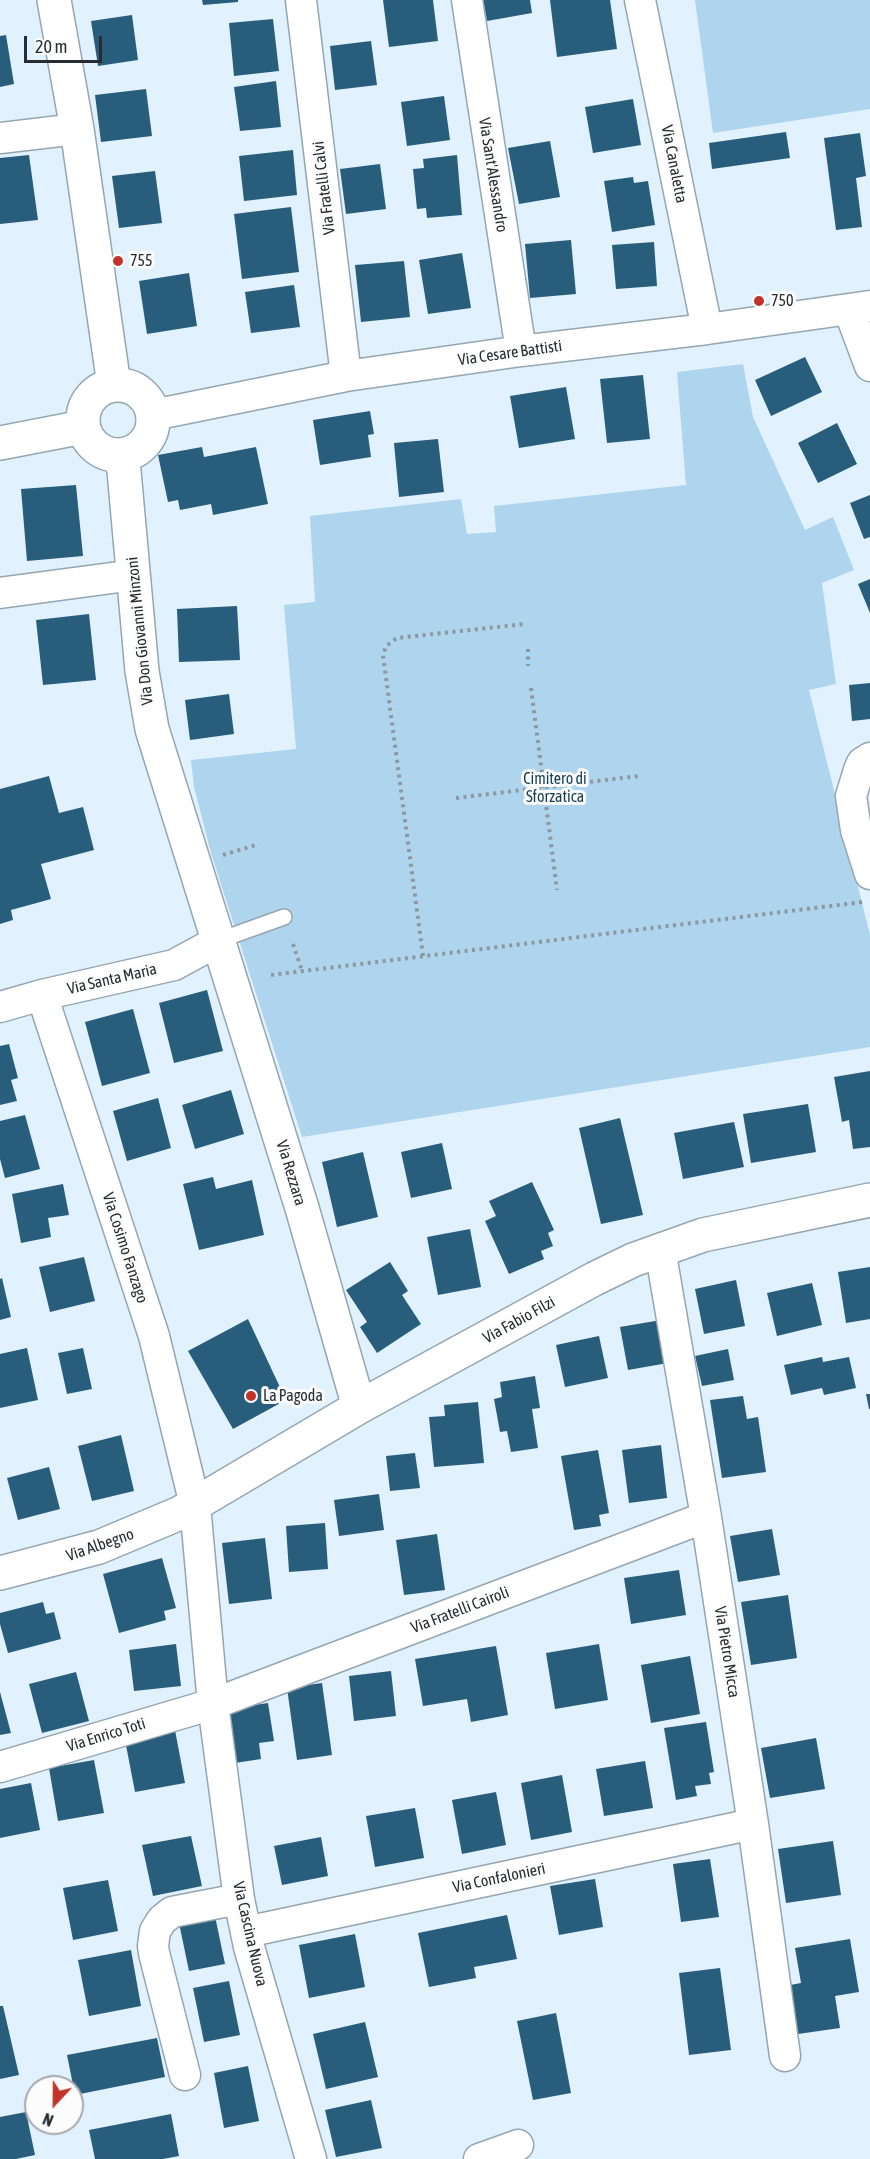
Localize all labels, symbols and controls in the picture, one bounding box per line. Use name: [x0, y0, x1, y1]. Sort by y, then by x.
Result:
scale bar: [27, 24, 105, 62]
text: 20 m: [35, 36, 67, 57]
street label: Via Sant'Alessandro: [474, 116, 512, 234]
street label: Via Canaletta: [657, 123, 691, 205]
street label: Via Fratelli Calvi: [309, 140, 339, 236]
place label: 755: [130, 251, 153, 271]
marker: 755: [111, 254, 125, 268]
place label: 750: [771, 291, 794, 311]
marker: 750: [752, 294, 766, 308]
street label: Via Cesare Battisti: [457, 336, 563, 370]
street label: Via Don Giovanni Minzoni: [123, 556, 157, 706]
park label: Cimitero di Sforzatica: [523, 769, 587, 807]
street label: Via Santa Maria: [65, 959, 159, 999]
street label: Via Rezzara: [272, 1138, 310, 1208]
street label: Via Cosimo Fanzago: [98, 1190, 152, 1306]
street label: Via Fabio Filzi: [480, 1292, 558, 1348]
place label: La Pagoda: [263, 1386, 323, 1406]
marker: La Pagoda: [244, 1389, 258, 1403]
street label: Via Albegno: [64, 1524, 136, 1566]
street label: Via Fratelli Cairoli: [408, 1582, 512, 1638]
street label: Via Pietro Micca: [710, 1605, 744, 1699]
street label: Via Enrico Toti: [64, 1714, 148, 1756]
street label: Via Confalonieri: [451, 1859, 547, 1897]
street label: Via Cascina Nuova: [229, 1880, 271, 1988]
north arrow: [24, 2075, 84, 2135]
text: N: [40, 2110, 56, 2130]

